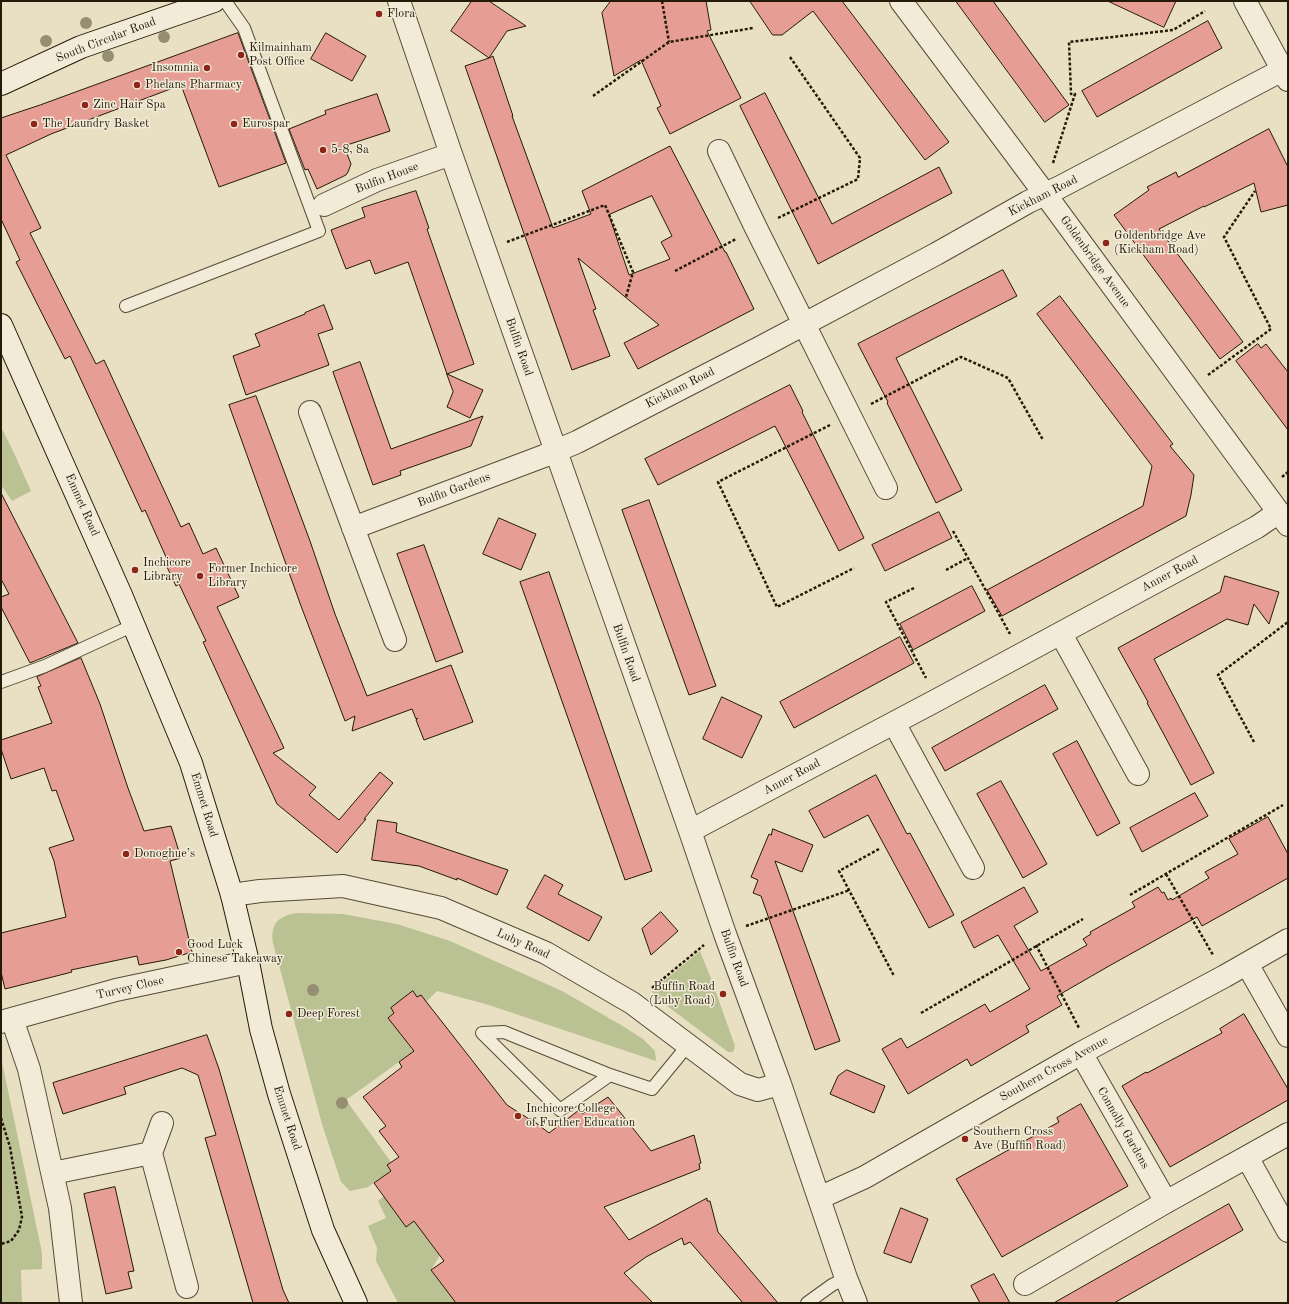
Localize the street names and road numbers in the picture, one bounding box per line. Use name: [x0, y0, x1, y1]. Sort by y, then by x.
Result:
street label: South Circular Road: [54, 14, 158, 66]
street label: Bulfin House: [353, 159, 421, 197]
street label: Kickham Road: [1006, 172, 1080, 220]
street label: Goldenbridge Avenue: [1057, 213, 1133, 311]
street label: Bulfin Road: [502, 316, 536, 378]
street label: Kickham Road: [643, 364, 717, 412]
street label: Bulfin Gardens: [415, 469, 493, 511]
street label: Emmet Road: [62, 471, 102, 539]
street label: Anner Road: [1139, 553, 1201, 595]
street label: Bulfin Road: [609, 622, 643, 684]
street label: Anner Road: [761, 756, 823, 798]
street label: Emmet Road: [187, 771, 221, 839]
street label: Luby Road: [494, 926, 552, 962]
street label: Bulfin Road: [717, 927, 751, 989]
street label: Turvey Close: [95, 973, 165, 1003]
street label: Southern Cross Avenue: [997, 1033, 1111, 1105]
street label: Emmet Road: [270, 1084, 304, 1152]
street label: Connolly Gardens: [1094, 1085, 1152, 1171]

